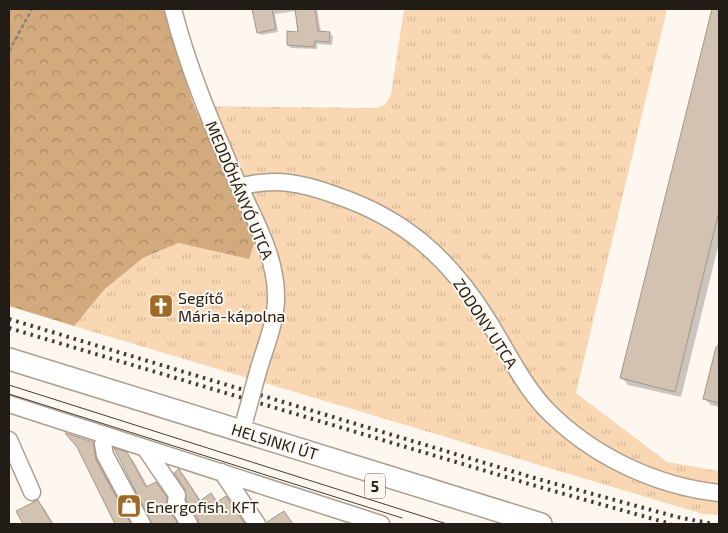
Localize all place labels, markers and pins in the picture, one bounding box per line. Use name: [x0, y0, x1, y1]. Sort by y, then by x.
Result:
place label: Segítő Mária-kápolna: [178, 288, 285, 325]
church icon: Segítő Mária-kápolna: [148, 293, 174, 319]
shop icon: Energofish. KFT: [116, 493, 142, 519]
place label: Energofish. KFT: [146, 497, 259, 516]

